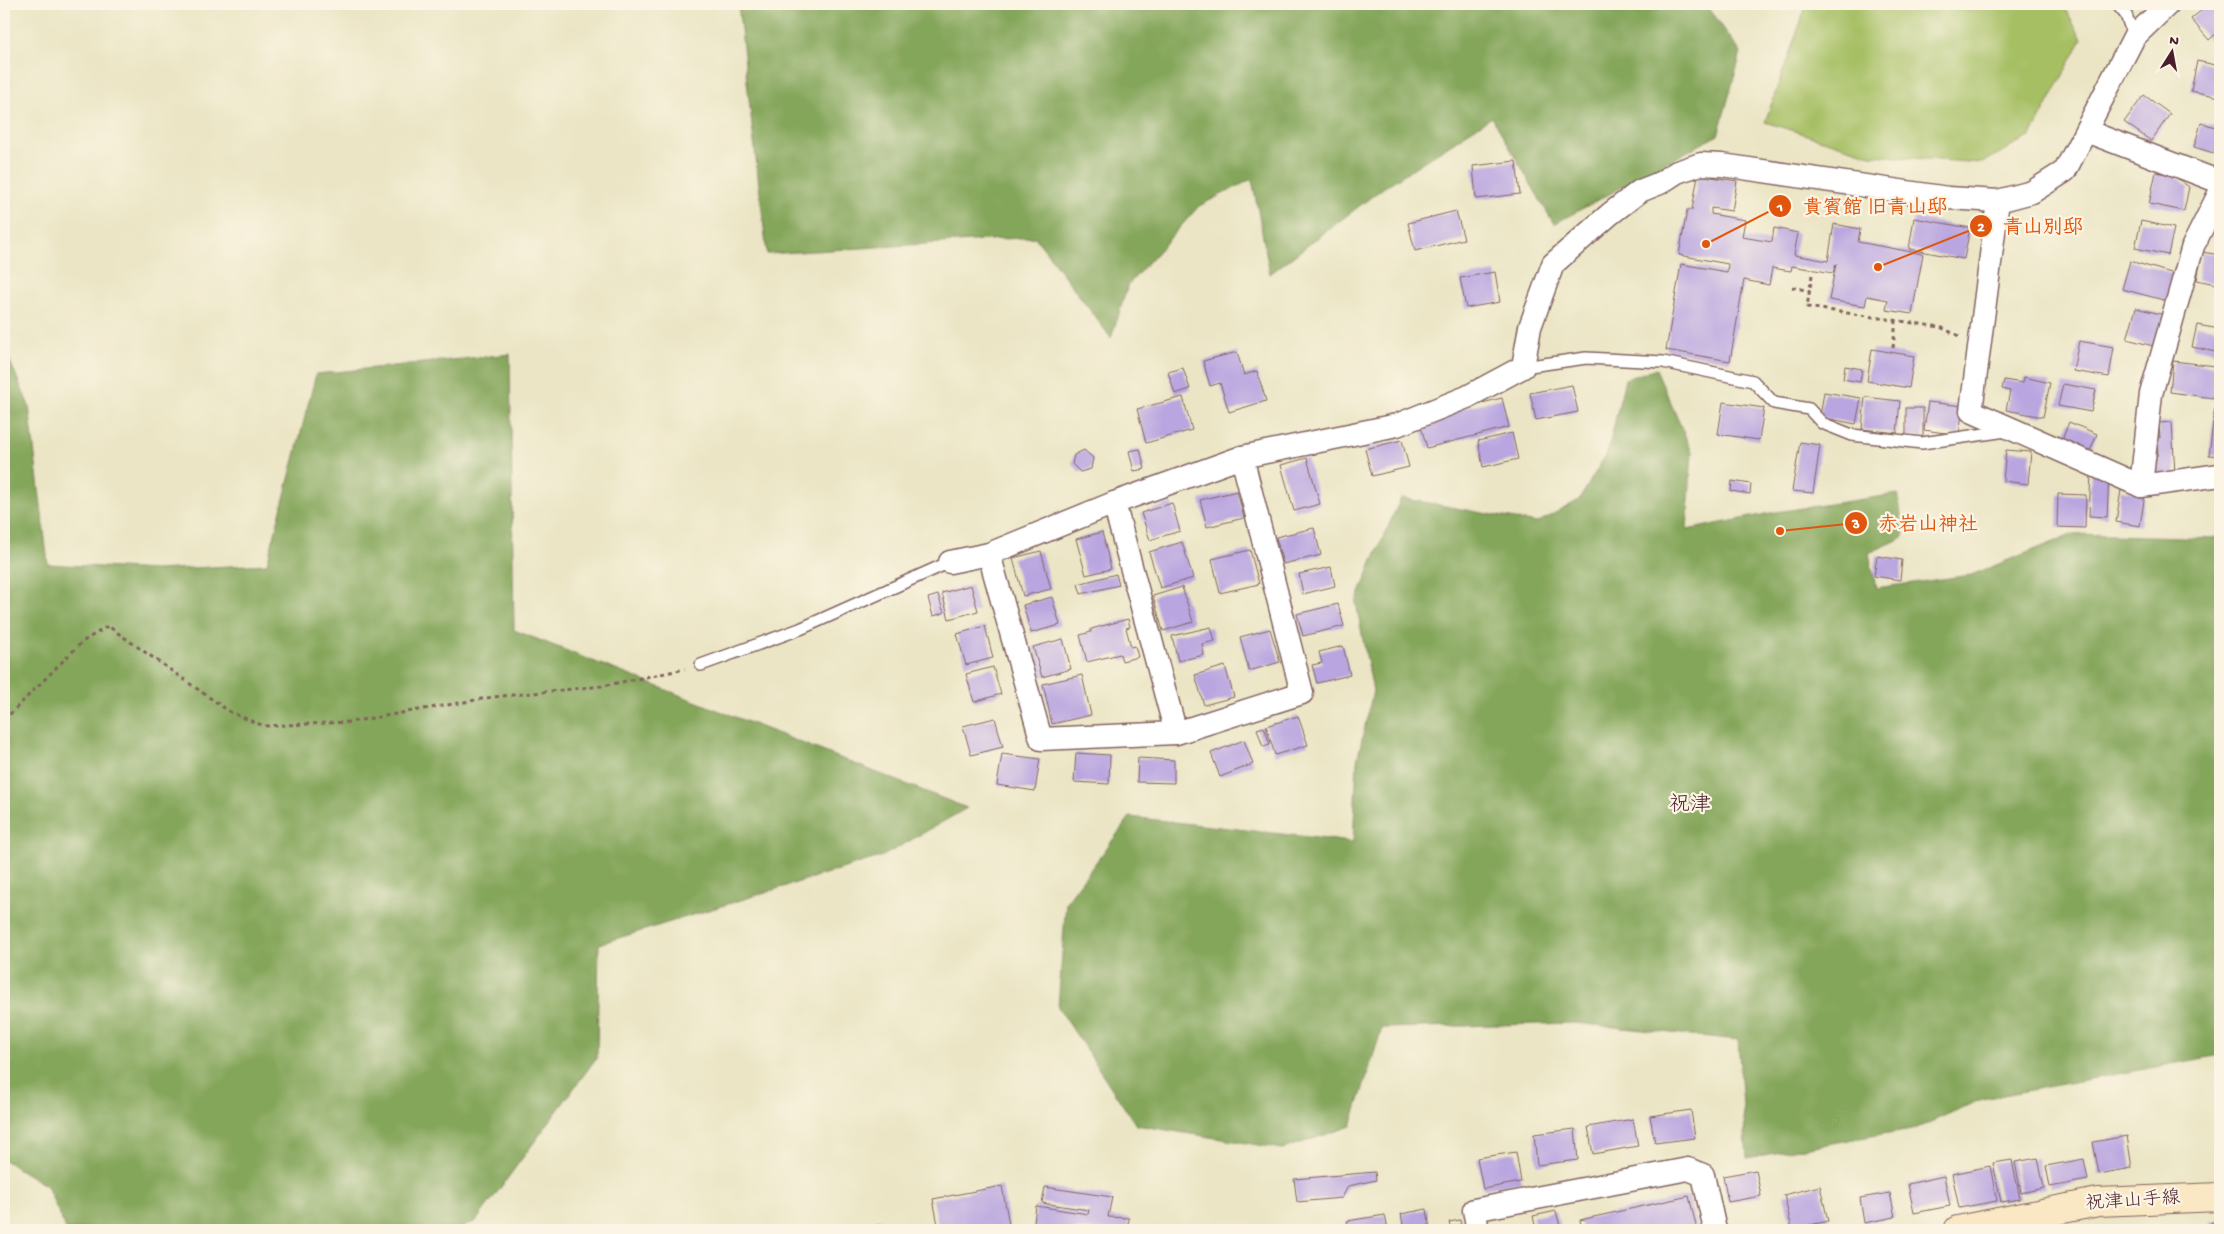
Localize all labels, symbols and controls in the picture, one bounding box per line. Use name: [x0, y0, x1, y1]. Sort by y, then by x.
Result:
north arrow: [2146, 28, 2196, 78]
text: N: [2168, 32, 2180, 51]
callout: 貴賓館 旧青山邸: [1767, 188, 1957, 223]
text: 貴賓館 旧青山邸: [1803, 196, 1947, 221]
text: 1: [1776, 199, 1783, 217]
callout: 青山別邸: [1968, 208, 2093, 243]
text: 青山別邸: [2003, 216, 2083, 241]
text: 2: [1977, 219, 1985, 237]
callout: 赤岩山神社: [1843, 505, 1988, 540]
text: 赤岩山神社: [1878, 513, 1978, 538]
text: 3: [1851, 516, 1860, 534]
district label: 祝津: [1669, 793, 1711, 819]
street label: 祝津山手線: [2085, 1186, 2181, 1217]

